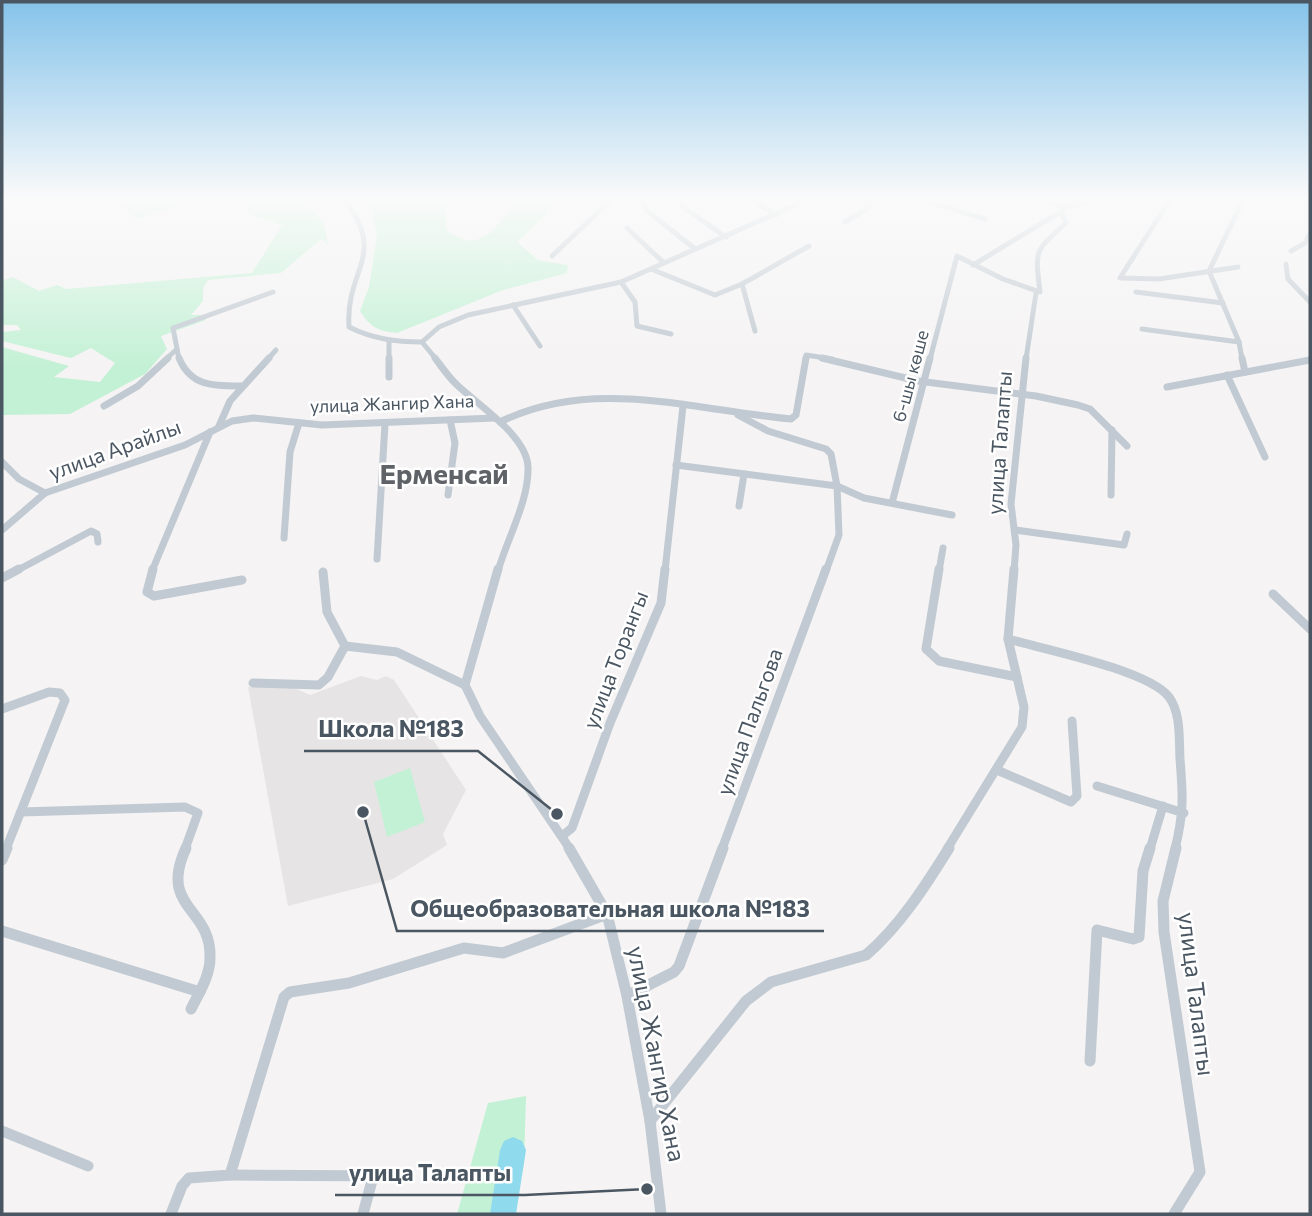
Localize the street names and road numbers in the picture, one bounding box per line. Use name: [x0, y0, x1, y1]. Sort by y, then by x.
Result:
street label: 6-шы көше: [887, 327, 933, 424]
street label: улица Талапты: [981, 370, 1016, 516]
street label: улица Жангир Хана: [310, 389, 474, 417]
street label: улица Арайлы: [45, 413, 184, 484]
street label: улица Торангы: [577, 587, 652, 732]
street label: улица Пальгова: [710, 645, 787, 798]
street label: улица Талапты: [1173, 910, 1222, 1077]
street label: улица Жангир Хана: [622, 944, 693, 1164]

